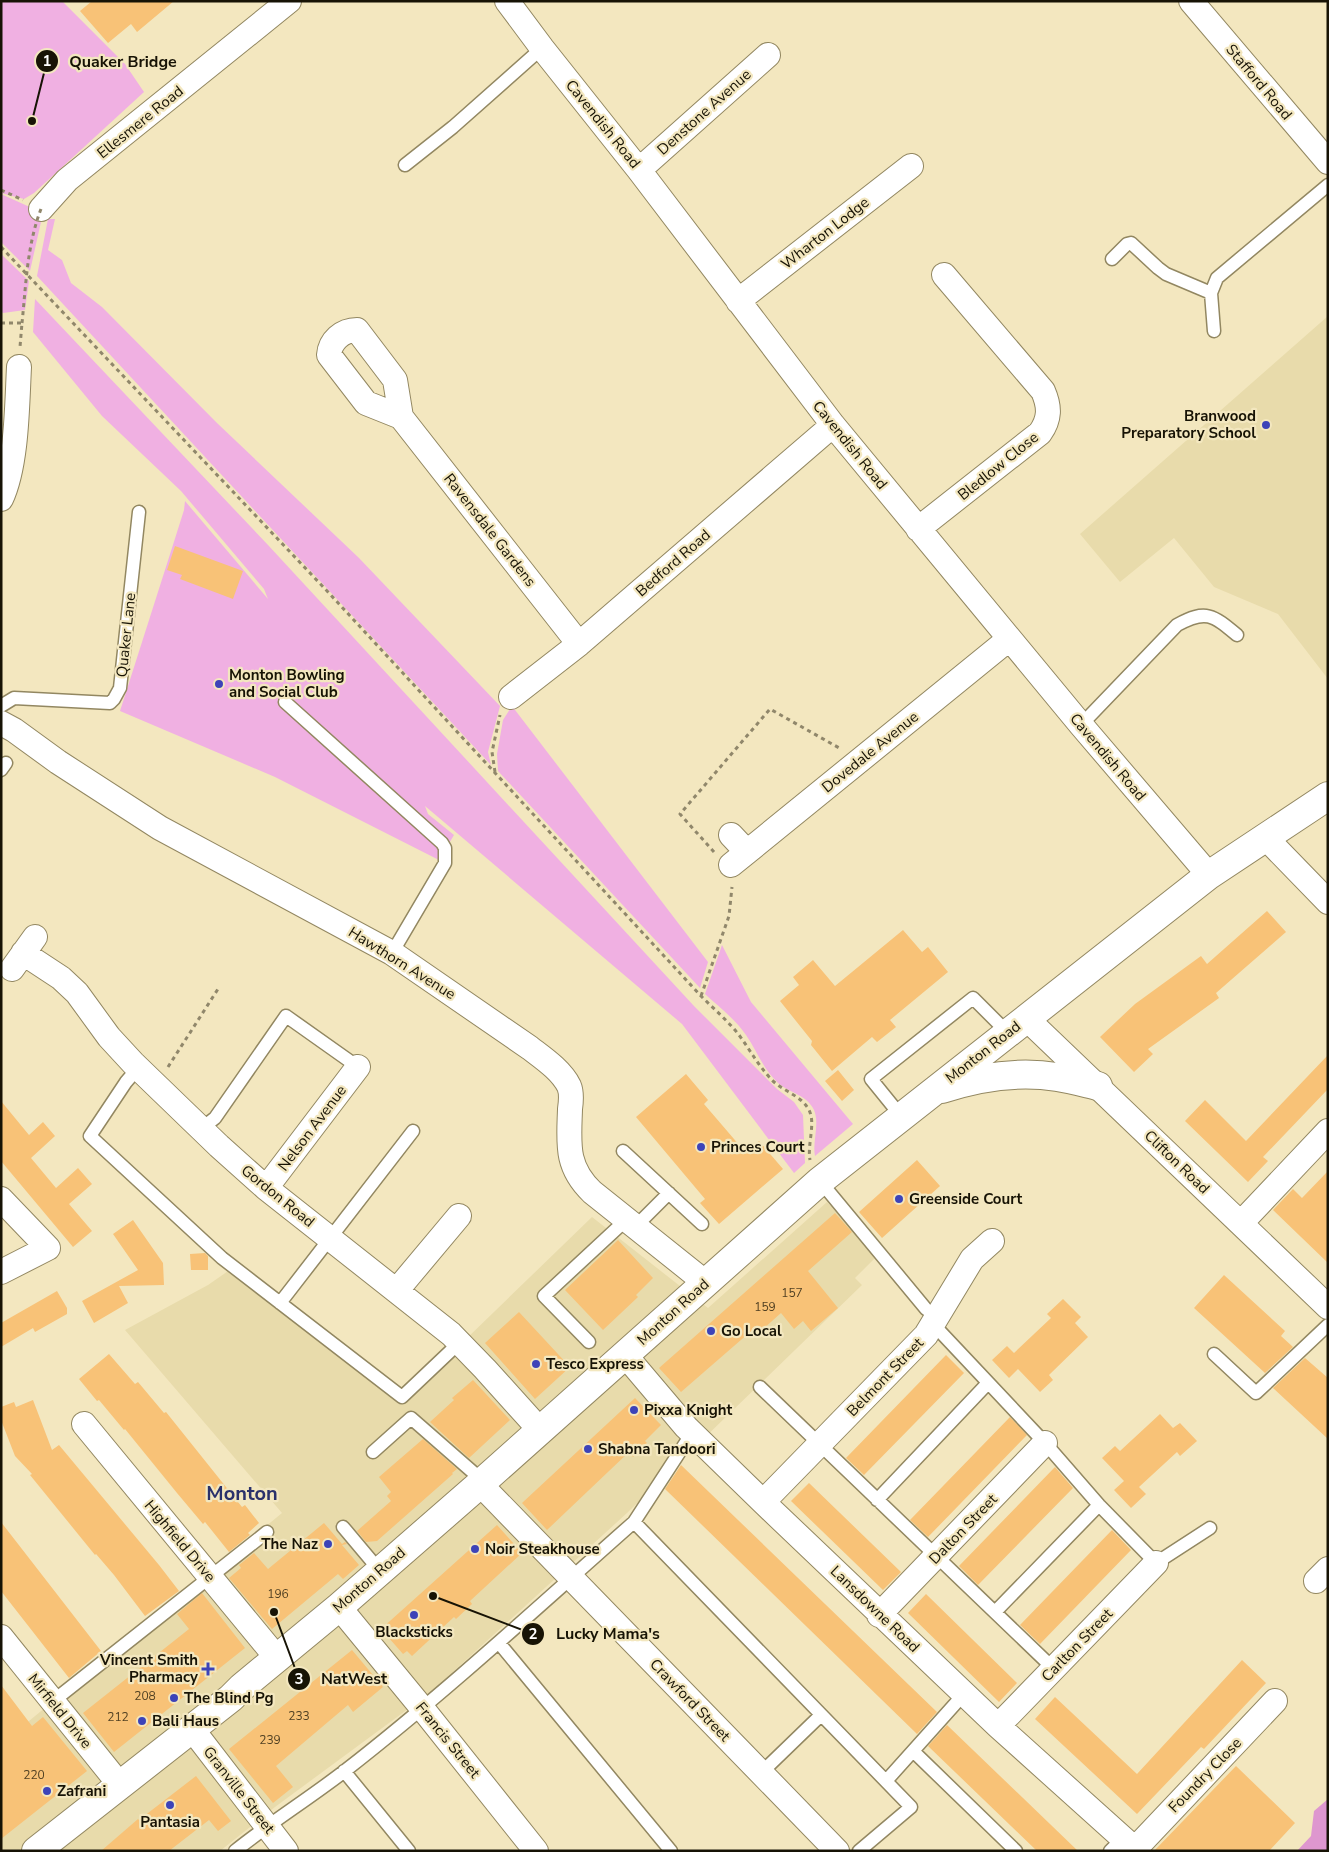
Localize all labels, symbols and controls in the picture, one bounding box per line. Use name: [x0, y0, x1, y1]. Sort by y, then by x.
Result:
street label: Stafford Road: [1221, 40, 1297, 124]
callout: Quaker Bridge: [34, 45, 187, 76]
text: 1: [42, 51, 52, 71]
text: Quaker Bridge: [69, 51, 177, 73]
street label: Denstone Avenue: [653, 65, 755, 159]
street label: Cavendish Road: [561, 76, 645, 172]
street label: Ellesmere Road: [93, 81, 187, 163]
street label: Wharton Lodge: [777, 192, 873, 274]
street label: Cavendish Road: [808, 397, 892, 493]
place label: Branwood Preparatory School: [1121, 406, 1256, 443]
marker: Branwood Preparatory School: [1260, 419, 1272, 431]
street label: Bledlow Close: [954, 427, 1042, 505]
street label: Ravensdale Gardens: [439, 469, 541, 591]
street label: Bedford Road: [631, 525, 715, 601]
street label: Quaker Lane: [112, 592, 140, 678]
place label: Monton Bowling and Social Club: [229, 665, 345, 702]
marker: Monton Bowling and Social Club: [213, 678, 225, 690]
street label: Dovedale Avenue: [818, 707, 923, 797]
street label: Cavendish Road: [1065, 709, 1151, 805]
street label: Hawthorn Avenue: [345, 922, 459, 1004]
street label: Monton Road: [941, 1016, 1025, 1088]
street label: Nelson Avenue: [273, 1081, 351, 1175]
street label: Clifton Road: [1140, 1126, 1214, 1198]
place label: Princes Court: [711, 1137, 805, 1157]
marker: Princes Court: [695, 1141, 707, 1153]
street label: Gordon Road: [237, 1160, 319, 1232]
place label: Greenside Court: [909, 1189, 1022, 1209]
marker: Greenside Court: [893, 1193, 905, 1205]
street label: Monton Road: [633, 1274, 713, 1350]
house number: 157: [781, 1285, 803, 1301]
house number: 159: [754, 1299, 776, 1315]
place label: Go Local: [721, 1321, 782, 1341]
marker: Go Local: [705, 1325, 717, 1337]
street label: Belmont Street: [842, 1333, 928, 1421]
place label: Tesco Express: [546, 1354, 644, 1374]
marker: Tesco Express: [530, 1358, 542, 1370]
place label: Pixxa Knight: [644, 1400, 733, 1420]
marker: Pixxa Knight: [628, 1404, 640, 1416]
place label: Shabna Tandoori: [598, 1439, 716, 1459]
marker: Shabna Tandoori: [582, 1443, 594, 1455]
district label: Monton: [206, 1480, 278, 1507]
street label: Dalton Street: [924, 1489, 1002, 1568]
street label: Highfield Drive: [140, 1496, 220, 1586]
place label: The Naz: [261, 1534, 318, 1554]
marker: The Naz: [322, 1538, 334, 1550]
place label: Noir Steakhouse: [485, 1539, 600, 1559]
street label: Monton Road: [328, 1543, 410, 1617]
marker: Noir Steakhouse: [469, 1543, 481, 1555]
street label: Lansdowne Road: [826, 1561, 924, 1657]
house number: 196: [267, 1586, 289, 1602]
street label: Carlton Street: [1037, 1604, 1117, 1686]
marker: Blacksticks: [408, 1609, 420, 1621]
callout: Lucky Mama's: [521, 1618, 670, 1649]
place label: Blacksticks: [375, 1622, 453, 1642]
text: Lucky Mama's: [556, 1623, 660, 1645]
text: 2: [528, 1624, 538, 1644]
place label: Vincent Smith Pharmacy: [99, 1650, 198, 1687]
street label: Crawford Street: [645, 1654, 735, 1746]
marker: Vincent Smith Pharmacy: [202, 1663, 214, 1675]
callout: NatWest: [286, 1663, 397, 1694]
text: NatWest: [321, 1668, 388, 1690]
street label: Mirfield Drive: [24, 1669, 96, 1753]
text: 3: [294, 1669, 304, 1689]
house number: 208: [134, 1688, 156, 1704]
place label: The Blind Pg: [184, 1688, 274, 1708]
marker: The Blind Pg: [168, 1692, 180, 1704]
street label: Francis Street: [411, 1698, 485, 1783]
house number: 233: [288, 1708, 310, 1724]
house number: 212: [107, 1709, 129, 1725]
place label: Bali Haus: [152, 1711, 219, 1731]
marker: Bali Haus: [136, 1715, 148, 1727]
house number: 239: [259, 1732, 281, 1748]
street label: Foundry Close: [1164, 1733, 1246, 1817]
street label: Granville Street: [199, 1742, 280, 1838]
house number: 220: [23, 1767, 45, 1783]
place label: Zafrani: [57, 1781, 106, 1801]
marker: Zafrani: [41, 1785, 53, 1797]
marker: Pantasia: [164, 1799, 176, 1811]
place label: Pantasia: [140, 1812, 200, 1832]

